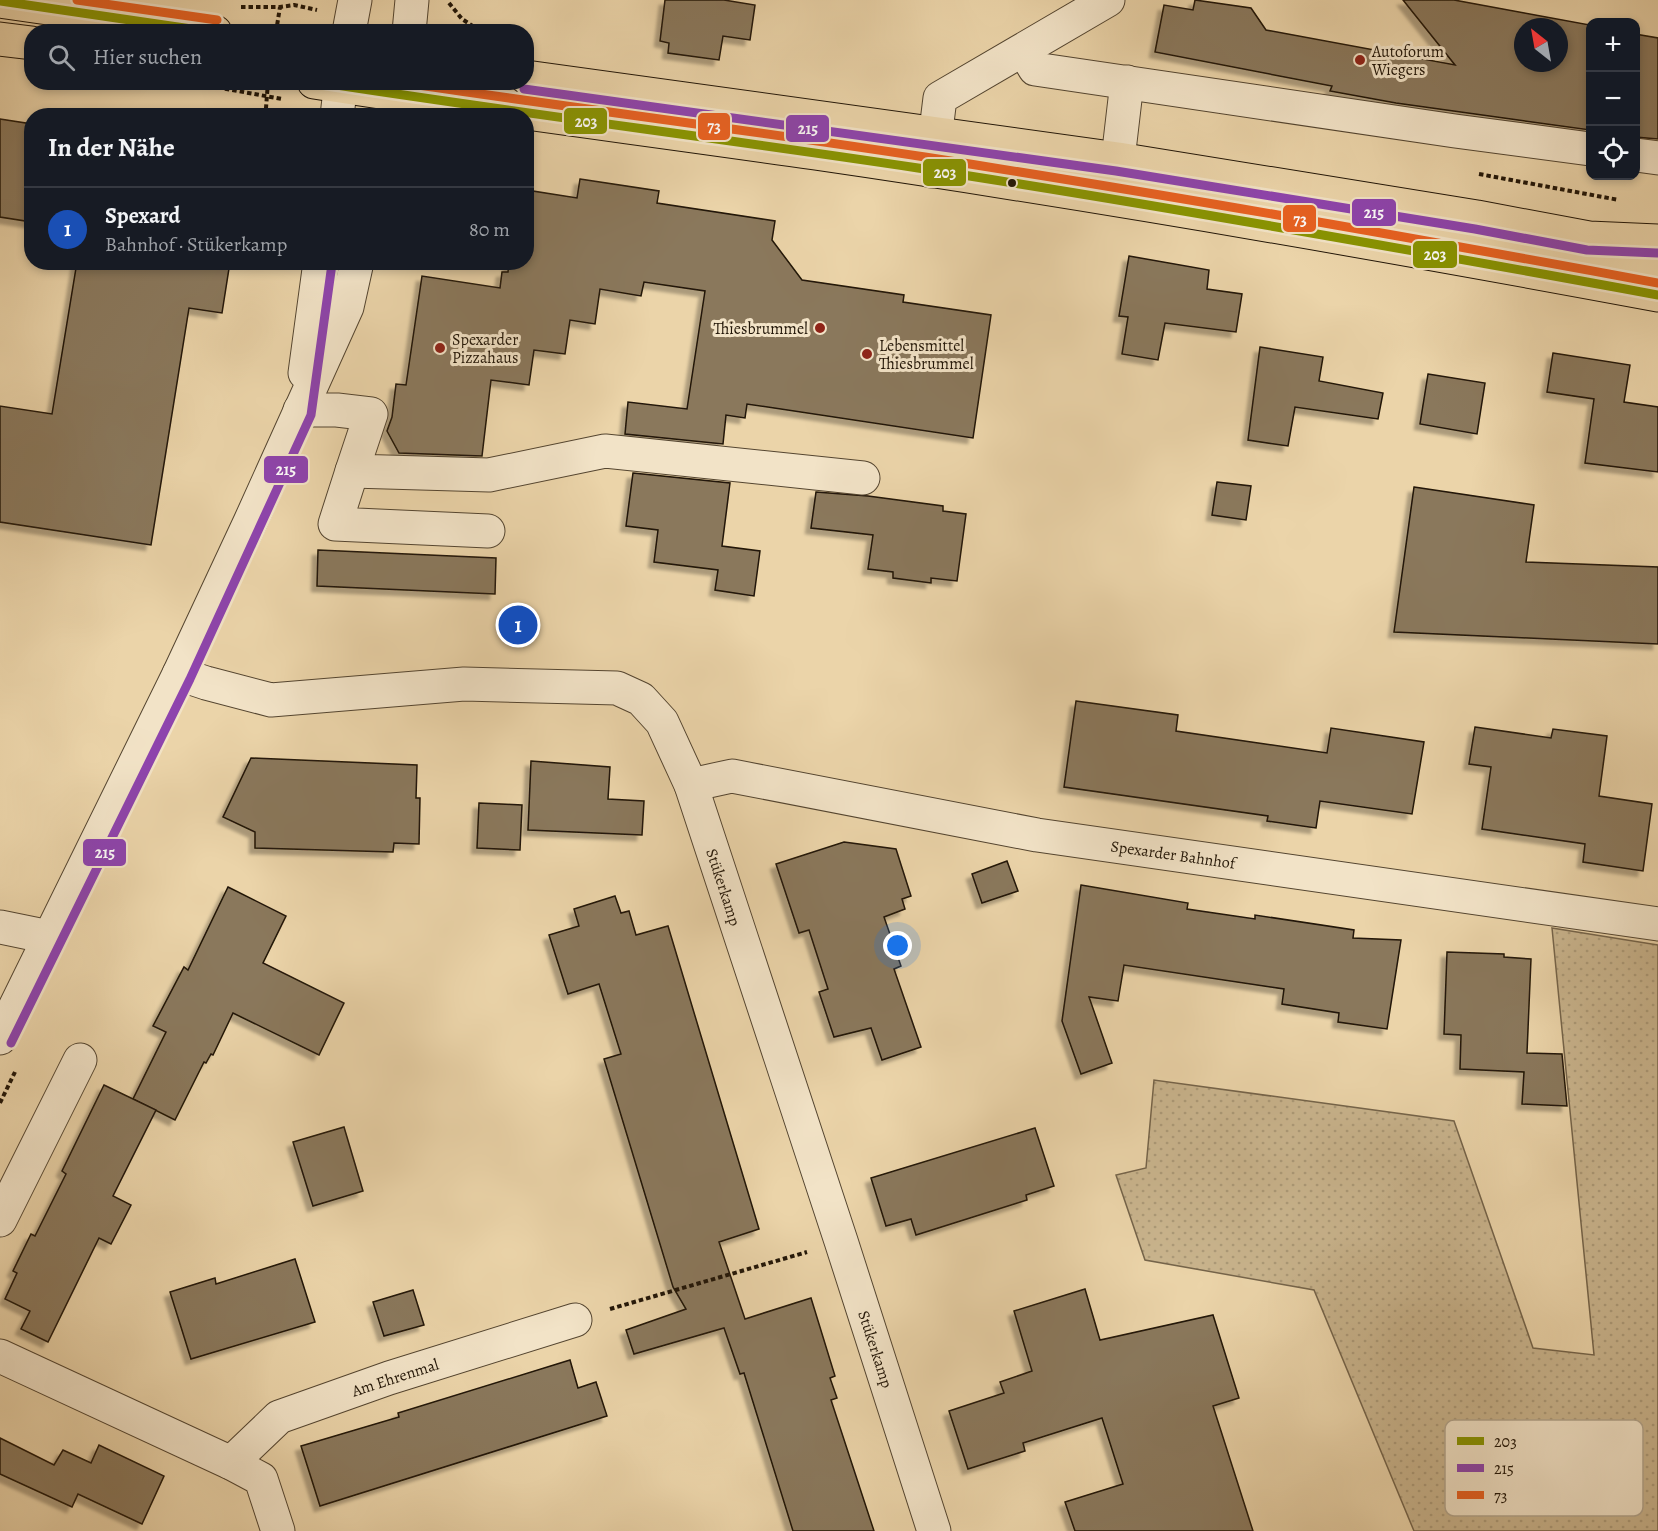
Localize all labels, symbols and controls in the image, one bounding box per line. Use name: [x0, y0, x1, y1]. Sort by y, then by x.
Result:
north arrow: [1514, 18, 1568, 72]
map controls: [1586, 18, 1640, 180]
button: +: [1586, 18, 1640, 72]
search box: [24, 24, 534, 90]
icon: search: [45, 41, 78, 74]
place label: Autoforum Wiegers: [1371, 41, 1444, 81]
text: Hier suchen: [93, 42, 202, 72]
marker: Autoforum Wiegers: [1353, 53, 1367, 67]
button: −: [1586, 72, 1640, 126]
line badge: 203: [563, 107, 608, 135]
text: 203: [575, 111, 597, 133]
line badge: 73: [697, 112, 731, 141]
line badge: 215: [785, 114, 830, 143]
text: 73: [707, 116, 721, 138]
text: 215: [798, 118, 818, 140]
button: locate: [1586, 126, 1640, 180]
text: In der Nähe: [48, 130, 175, 165]
line badge: 203: [922, 158, 967, 187]
text: 203: [934, 162, 956, 184]
unlabelled marker: [1006, 177, 1018, 189]
line badge: 215: [1351, 198, 1397, 227]
text: Spexard: [105, 201, 180, 231]
text: 215: [1364, 202, 1384, 224]
line badge: 73: [1282, 204, 1317, 233]
text: 73: [1293, 209, 1307, 231]
text: 1: [64, 216, 71, 243]
text: 80 m: [469, 216, 510, 243]
text: Bahnhof · Stükerkamp: [105, 231, 287, 258]
line badge: 203: [1412, 240, 1458, 269]
text: 203: [1424, 244, 1446, 266]
place label: Thiesbrummel: [713, 318, 808, 340]
marker: Thiesbrummel: [813, 321, 827, 335]
place label: Spexarder Pizzahaus: [452, 329, 518, 369]
place label: Lebensmittel Thiesbrummel: [879, 335, 974, 375]
marker: Spexarder Pizzahaus: [433, 341, 447, 355]
marker: Lebensmittel Thiesbrummel: [860, 347, 874, 361]
line badge: 215: [263, 455, 309, 484]
text: 215: [276, 459, 296, 481]
pin: 1: [498, 602, 538, 648]
street label: Spexarder Bahnhof: [1109, 835, 1239, 875]
line badge: 215: [82, 838, 127, 867]
text: 215: [95, 842, 115, 864]
street label: Stükerkamp: [700, 846, 746, 929]
your location: [883, 931, 912, 960]
street label: Stükerkamp: [852, 1308, 898, 1391]
street label: Am Ehrenmal: [348, 1354, 442, 1403]
legend: [1445, 1420, 1643, 1516]
text: 203: [1494, 1431, 1517, 1453]
text: 215: [1494, 1458, 1514, 1480]
text: 73: [1494, 1485, 1507, 1507]

